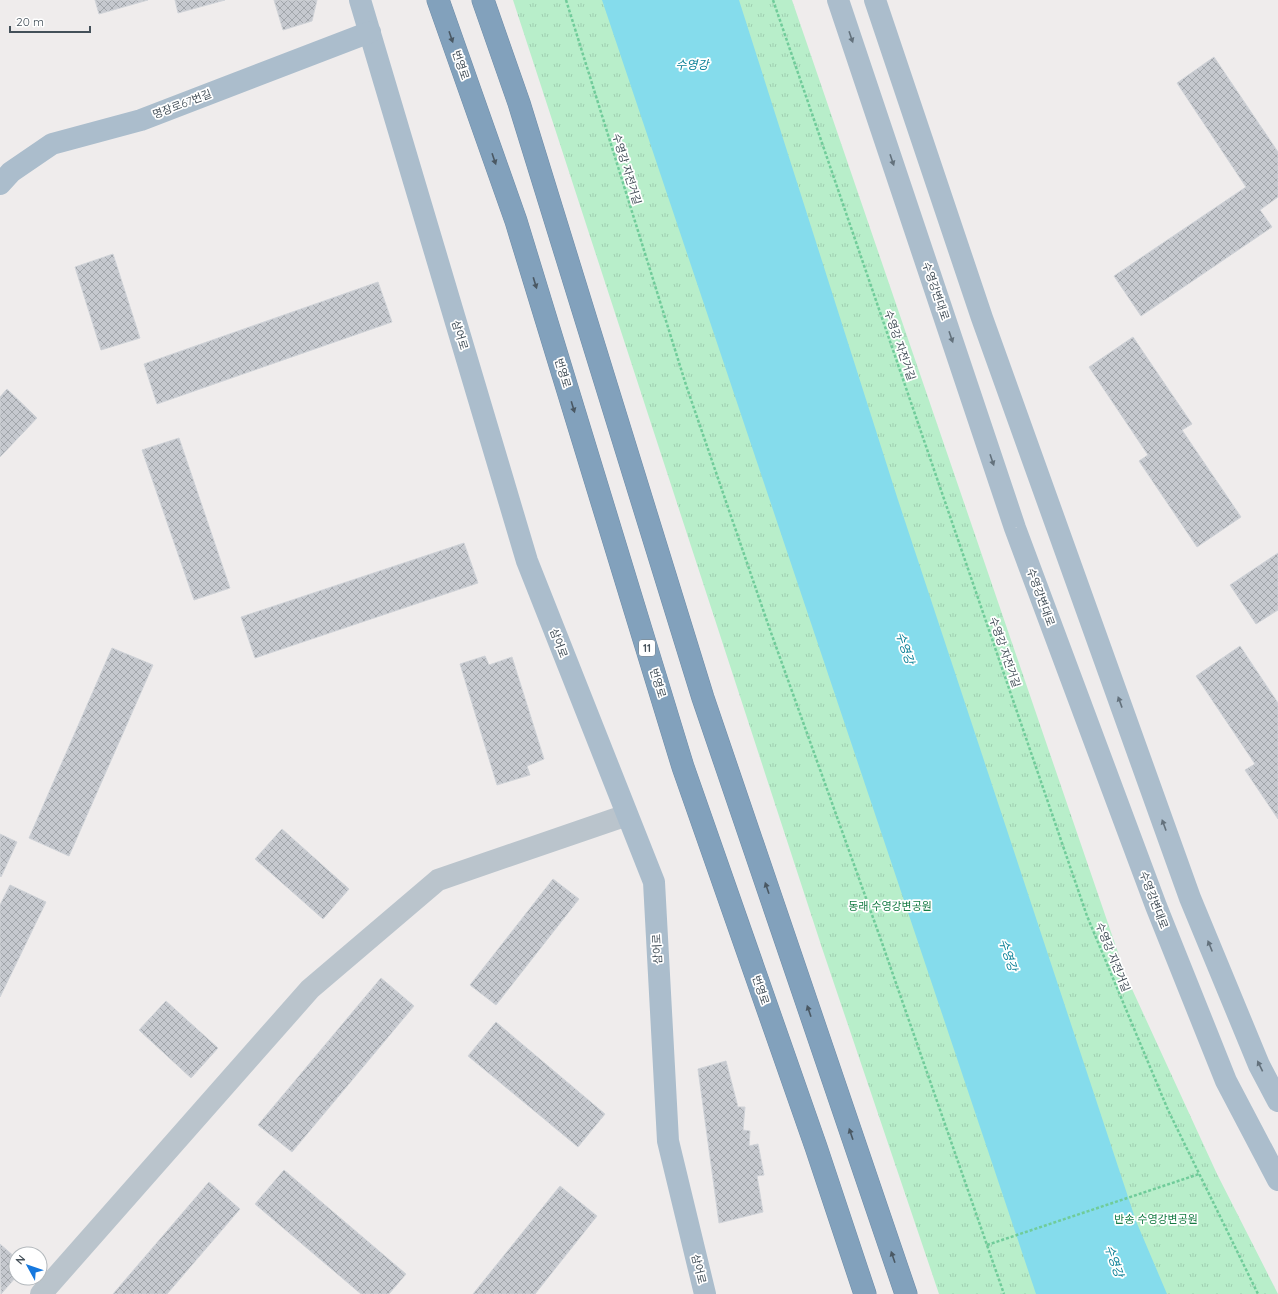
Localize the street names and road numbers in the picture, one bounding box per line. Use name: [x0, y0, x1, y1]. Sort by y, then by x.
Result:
street label: 번영로: [449, 48, 473, 82]
street label: 명장로67번길: [150, 86, 214, 122]
street label: 수영강 자전거길: [610, 132, 644, 206]
street label: 수영강변대로: [919, 260, 953, 322]
street label: 수영강 자전거길: [881, 308, 919, 382]
street label: 삼어로: [449, 318, 471, 352]
street label: 번영로: [552, 356, 574, 390]
street label: 수영강변대로: [1024, 566, 1058, 628]
street label: 수영강 자전거길: [986, 615, 1024, 689]
street label: 삼어로: [547, 626, 571, 660]
road number: 11: [639, 640, 655, 656]
street label: 번영로: [647, 666, 669, 700]
street label: 수영강변대로: [1137, 869, 1171, 931]
street label: 수영강 자전거길: [1093, 920, 1133, 994]
street label: 삼어로: [649, 933, 665, 965]
street label: 번영로: [749, 973, 773, 1007]
street label: 삼어로: [689, 1253, 709, 1285]

